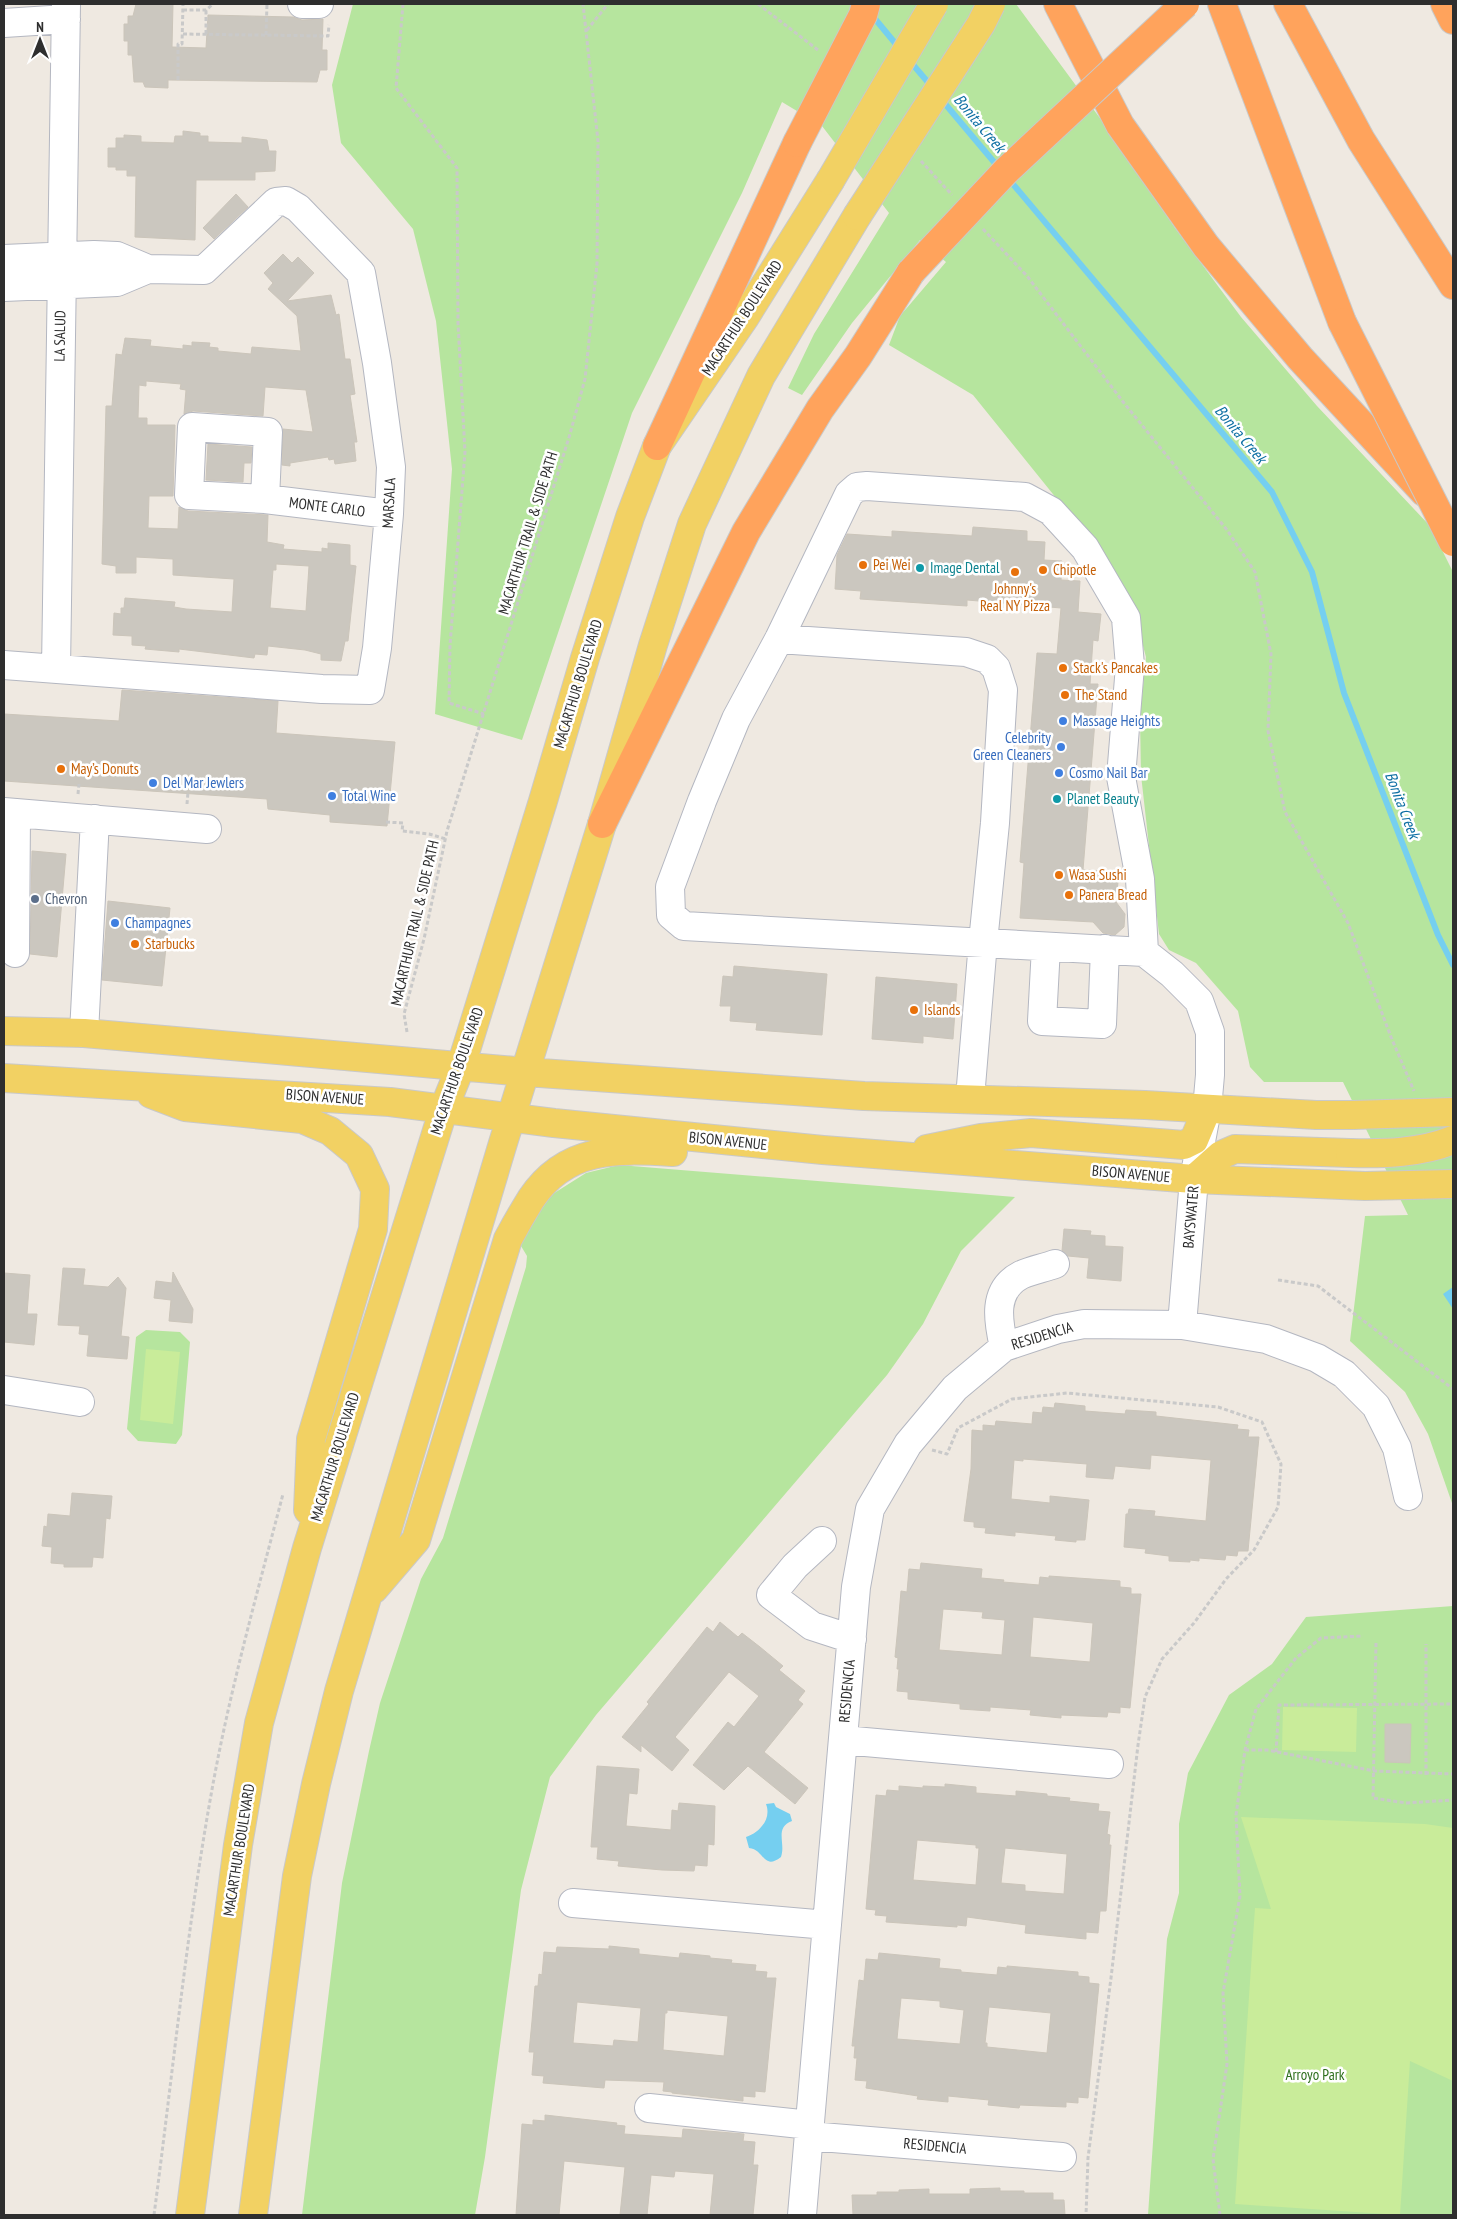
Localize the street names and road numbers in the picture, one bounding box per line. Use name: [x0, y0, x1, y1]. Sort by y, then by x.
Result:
street label: MACARTHUR BOULEVARD: [697, 256, 786, 379]
street label: LA SALUD: [50, 310, 69, 362]
street label: MACARTHUR TRAIL & SIDE PATH: [494, 449, 561, 617]
street label: MARSALA: [378, 476, 399, 529]
street label: MONTE CARLO: [288, 492, 366, 521]
street label: MACARTHUR BOULEVARD: [549, 617, 606, 751]
street label: MACARTHUR TRAIL & SIDE PATH: [386, 838, 443, 1008]
street label: MACARTHUR BOULEVARD: [426, 1004, 487, 1137]
street label: BISON AVENUE: [285, 1084, 365, 1109]
street label: BISON AVENUE: [688, 1127, 768, 1154]
street label: BISON AVENUE: [1091, 1161, 1171, 1186]
street label: BAYSWATER: [1178, 1185, 1203, 1249]
street label: RESIDENCIA: [1009, 1317, 1076, 1354]
street label: MACARTHUR BOULEVARD: [306, 1390, 363, 1524]
street label: RESIDENCIA: [834, 1658, 859, 1723]
street label: MACARTHUR BOULEVARD: [219, 1782, 258, 1917]
street label: RESIDENCIA: [903, 2133, 968, 2158]

